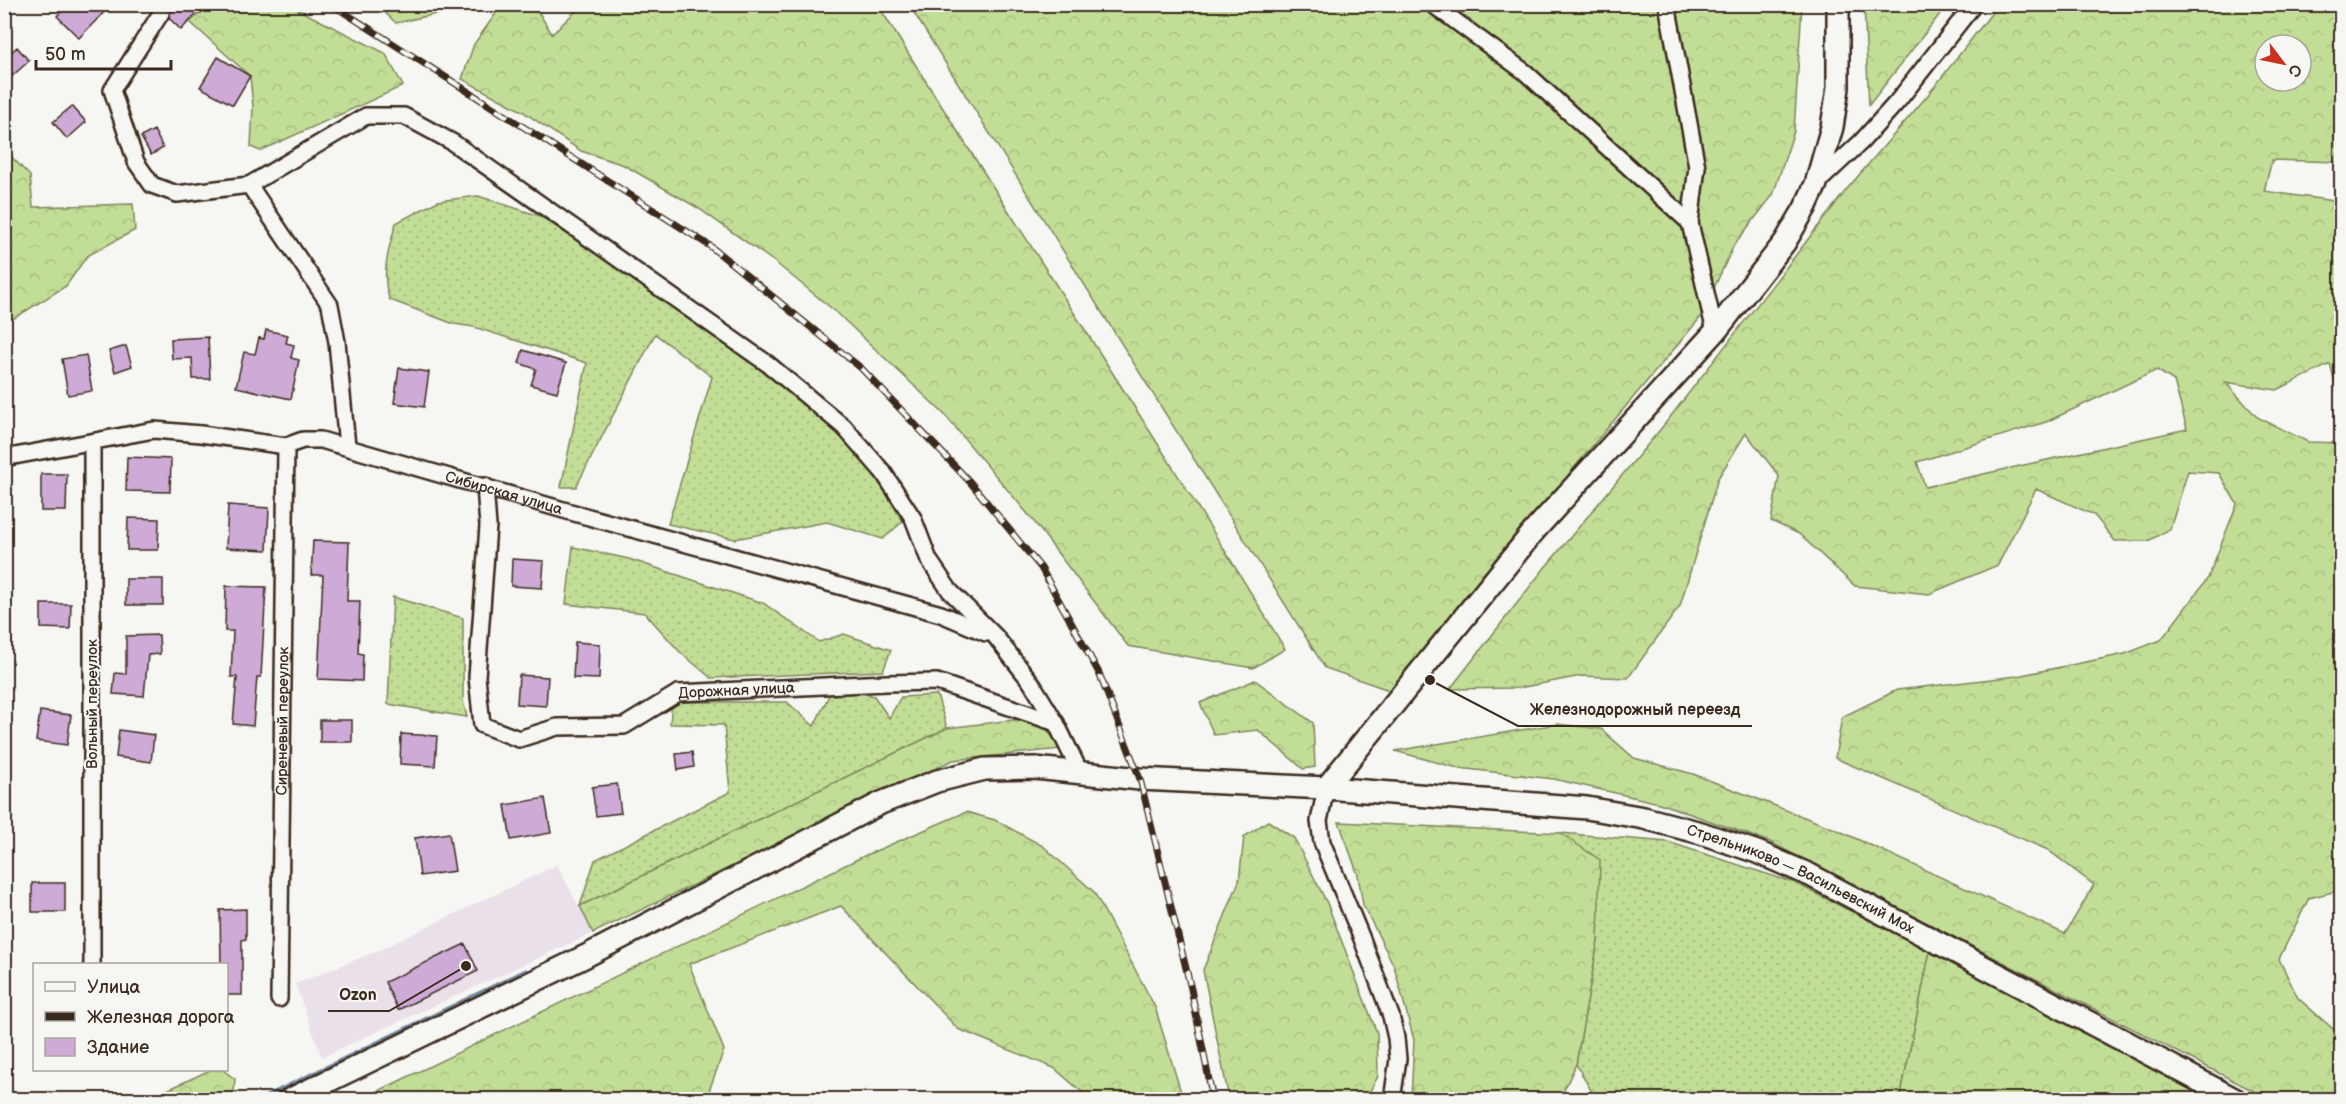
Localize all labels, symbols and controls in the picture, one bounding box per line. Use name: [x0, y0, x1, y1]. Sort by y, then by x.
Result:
scale bar: [36, 33, 171, 71]
north arrow: [2253, 33, 2313, 93]
text: 50 m: [45, 44, 86, 65]
text: С: [2283, 60, 2305, 80]
street label: Сибирская улица: [443, 467, 565, 519]
street label: Вольный переулок: [83, 639, 102, 769]
street label: Сиреневый переулок: [272, 647, 293, 795]
street label: Дорожная улица: [678, 678, 795, 702]
callout: Железнодорожный переезд: [1518, 692, 1752, 726]
text: Железнодорожный переезд: [1530, 701, 1741, 720]
street label: Стрельниково — Васильевский Мох: [1685, 820, 1918, 938]
legend: [33, 963, 228, 1071]
text: Улица: [87, 977, 141, 998]
callout: Ozon: [328, 977, 389, 1011]
text: Ozon: [339, 986, 377, 1005]
text: Железная дорога: [87, 1007, 235, 1028]
text: Здание: [87, 1037, 149, 1058]

